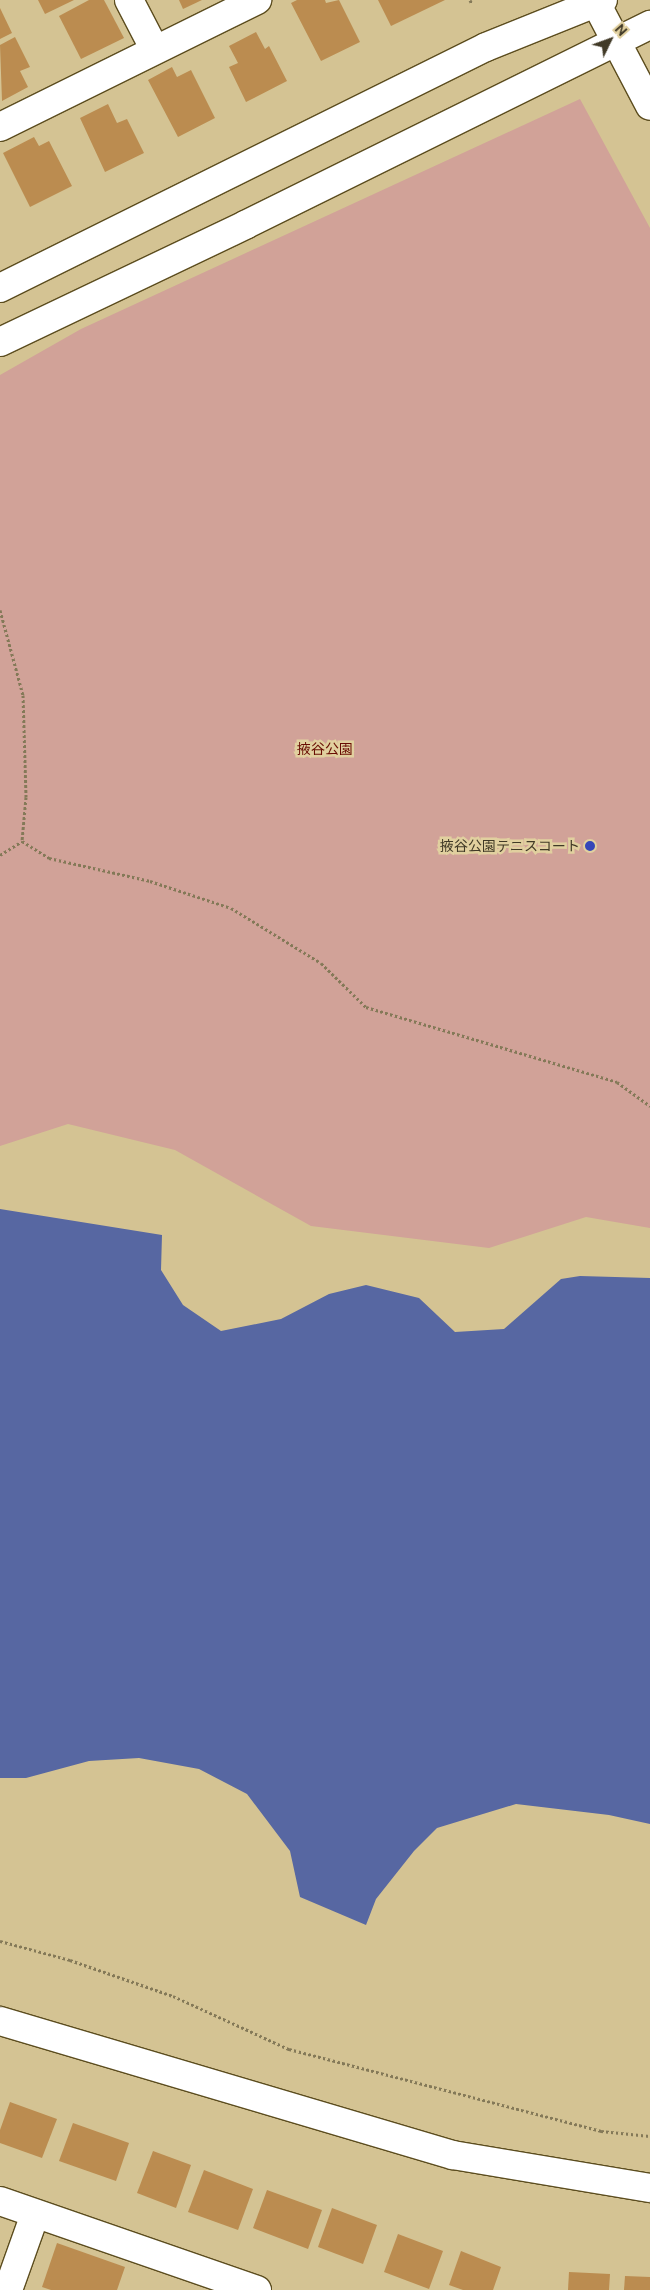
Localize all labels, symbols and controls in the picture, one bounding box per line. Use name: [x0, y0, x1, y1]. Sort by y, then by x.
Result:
north arrow: [585, 15, 635, 65]
text: N: [612, 21, 631, 39]
park label: 掖谷公園: [297, 741, 353, 757]
place label: 掖谷公園テニスコート: [440, 838, 580, 854]
marker: 掖谷公園テニスコート: [584, 840, 596, 852]

